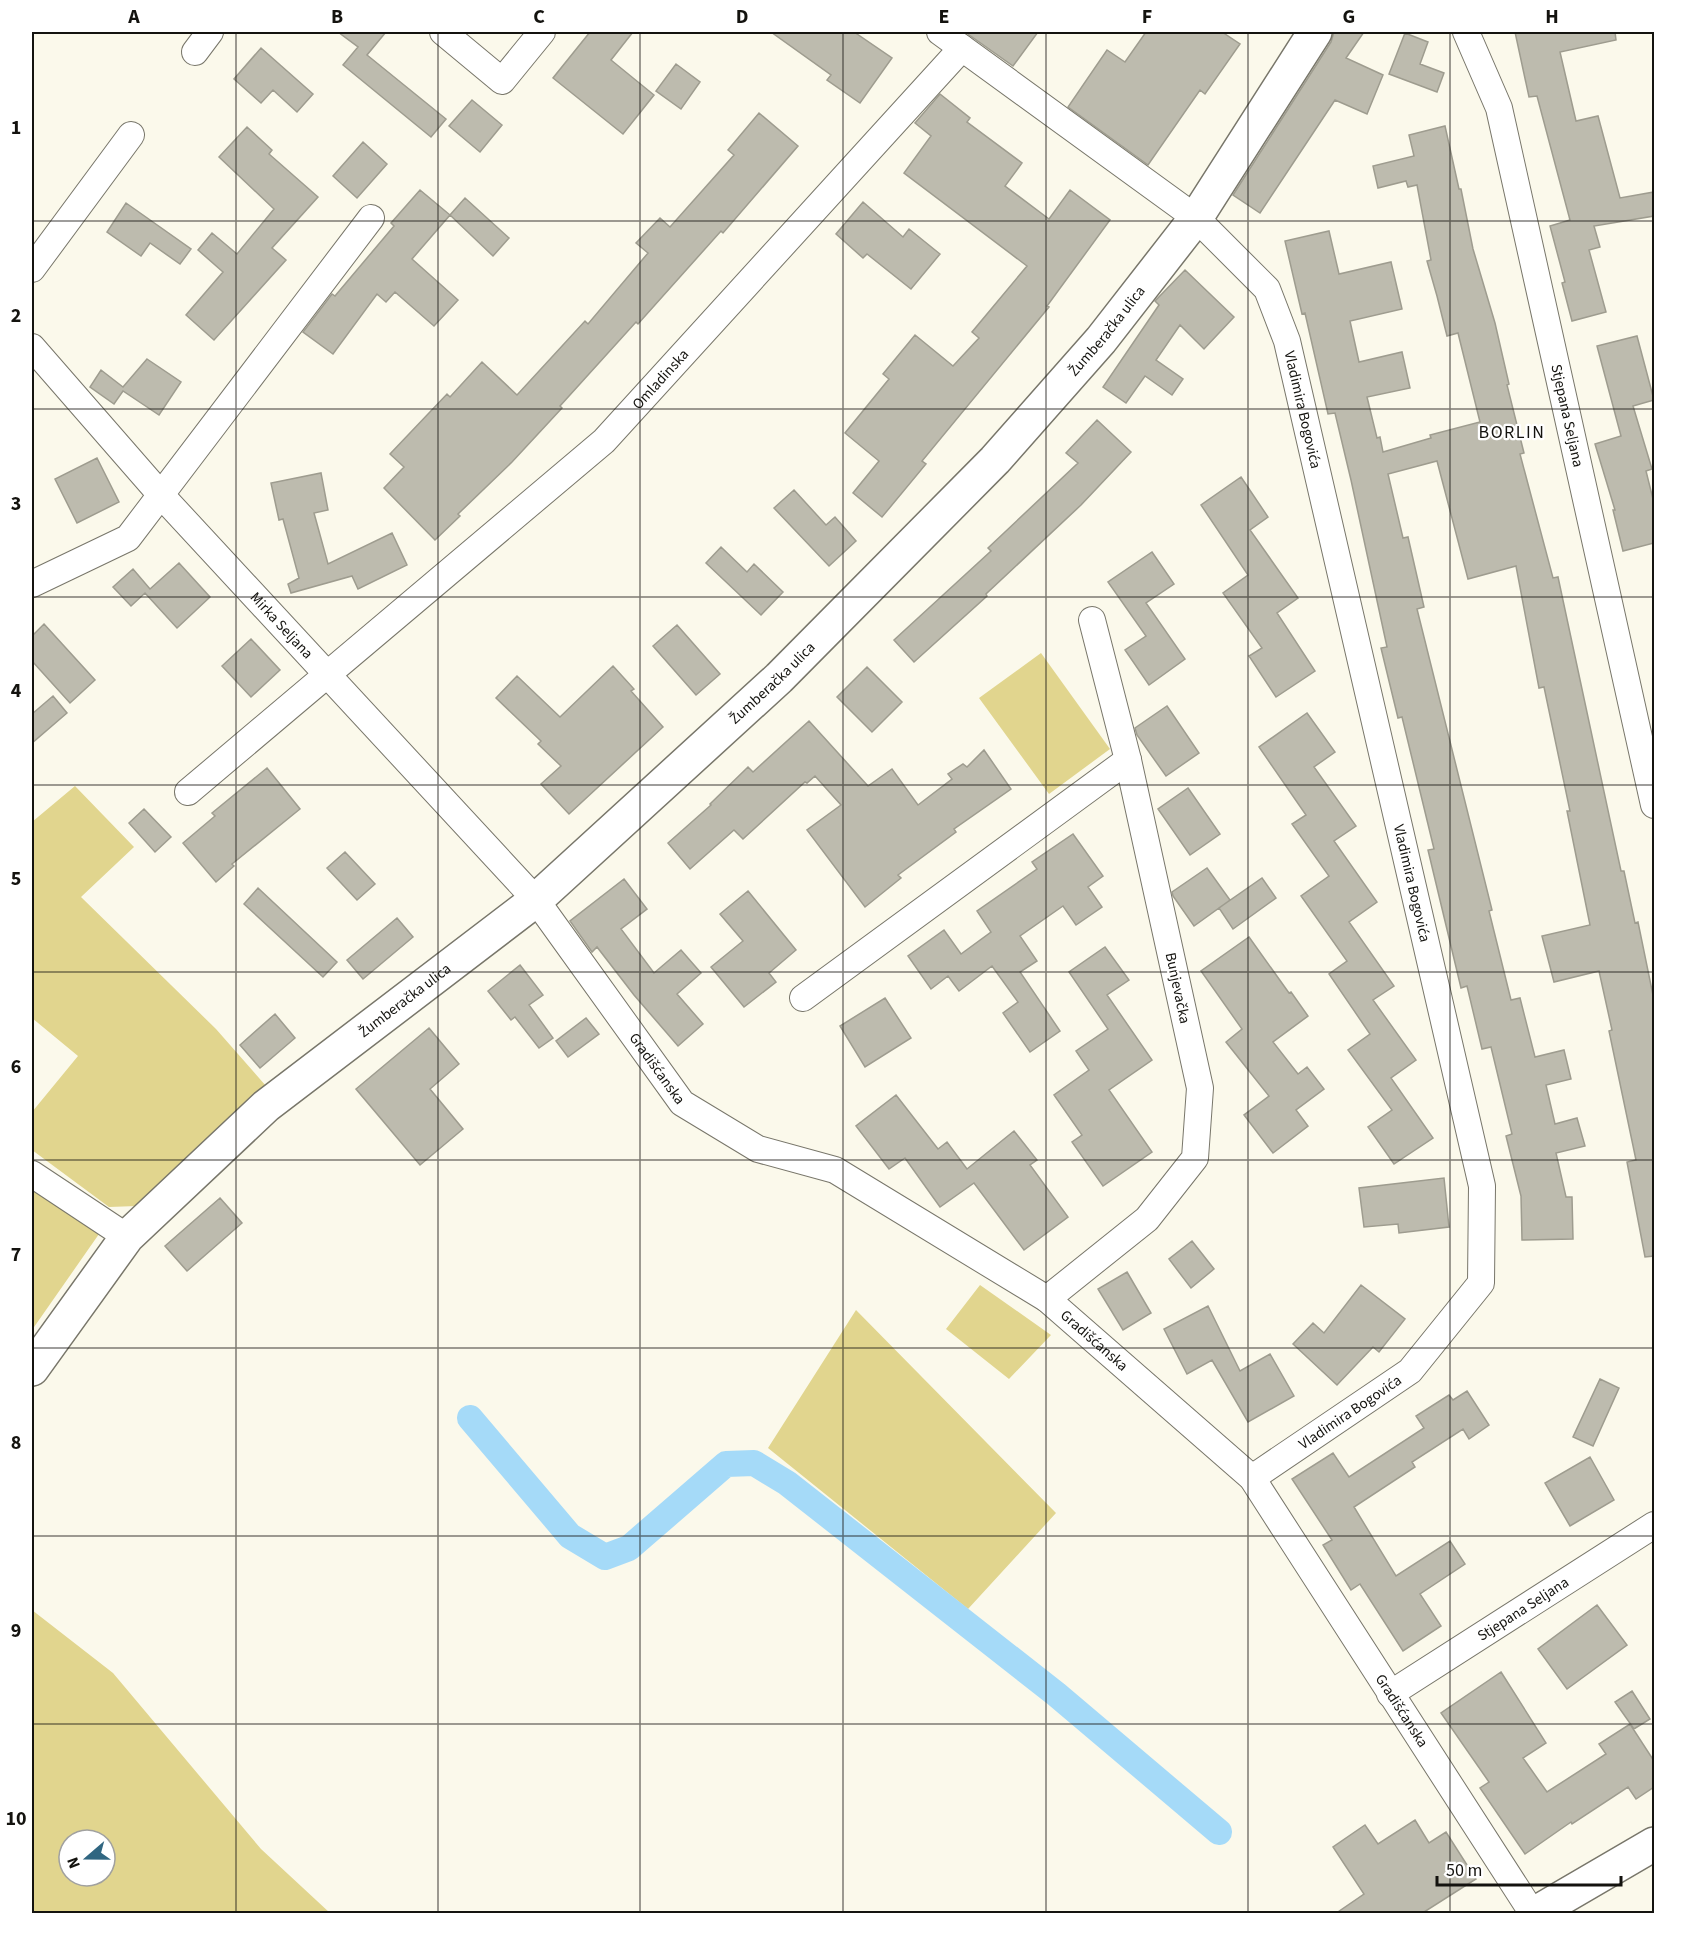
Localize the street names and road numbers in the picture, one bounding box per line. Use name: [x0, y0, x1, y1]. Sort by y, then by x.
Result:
street label: Žumberačka ulica: [1064, 282, 1150, 381]
street label: Omladinska: [628, 345, 694, 414]
street label: Vladimira Bogovića: [1279, 349, 1326, 471]
street label: Stjepana Seljana: [1545, 362, 1589, 469]
street label: Mirka Seljana: [245, 588, 318, 664]
street label: Žumberačka ulica: [725, 637, 820, 729]
street label: Vladimira Bogovića: [1388, 822, 1435, 944]
street label: Bunjevačka: [1160, 951, 1195, 1026]
street label: Žumberačka ulica: [354, 959, 456, 1043]
street label: Gradišćanska: [624, 1029, 690, 1109]
street label: Gradišćanska: [1056, 1305, 1132, 1376]
street label: Vladimira Bogovića: [1295, 1370, 1406, 1455]
street label: Stjepana Seljana: [1474, 1572, 1573, 1646]
street label: Gradišćanska: [1370, 1670, 1433, 1752]

